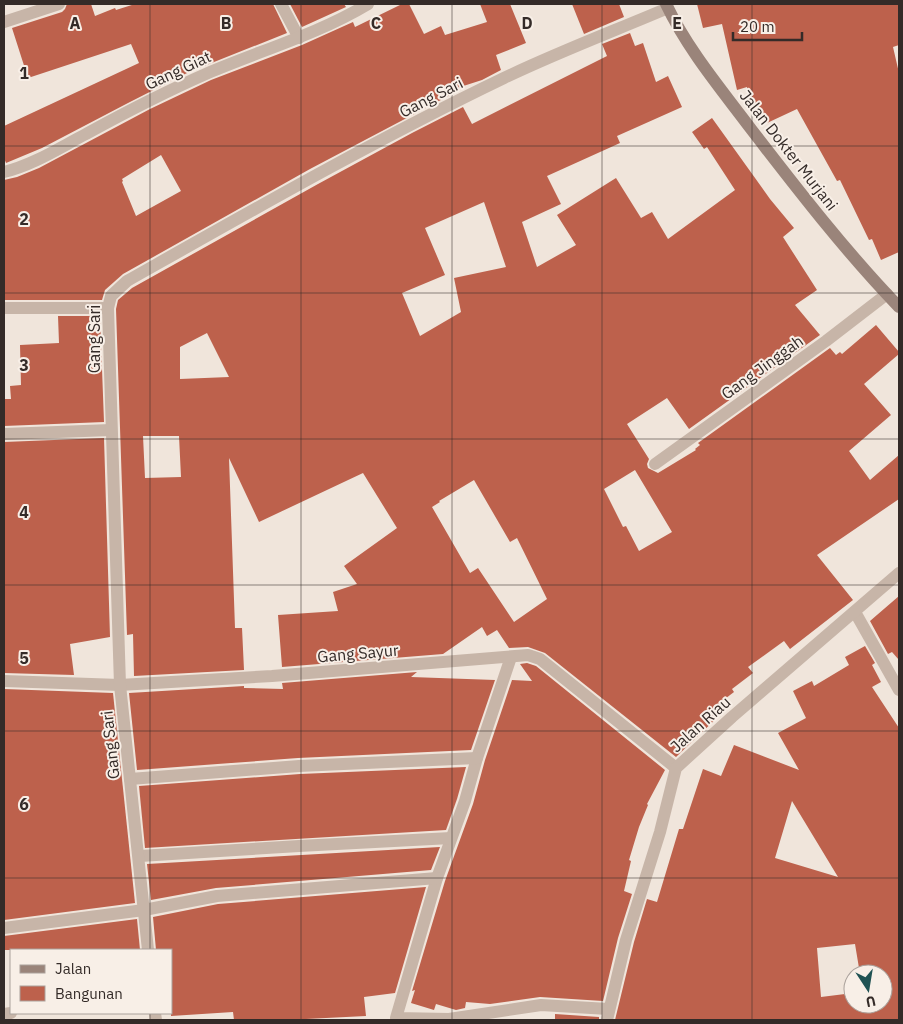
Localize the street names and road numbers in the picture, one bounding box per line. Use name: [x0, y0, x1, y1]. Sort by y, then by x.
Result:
street label: Gang Giat: [142, 46, 214, 94]
street label: Gang Sari: [396, 72, 466, 122]
street label: Jalan Dokter Murjani: [736, 86, 842, 214]
street label: Gang Sari: [84, 305, 104, 373]
street label: Gang Jinggah: [717, 330, 807, 404]
street label: Gang Sayur: [316, 639, 400, 667]
street label: Jalan Riau: [666, 692, 734, 756]
street label: Gang Sari: [96, 710, 124, 780]

